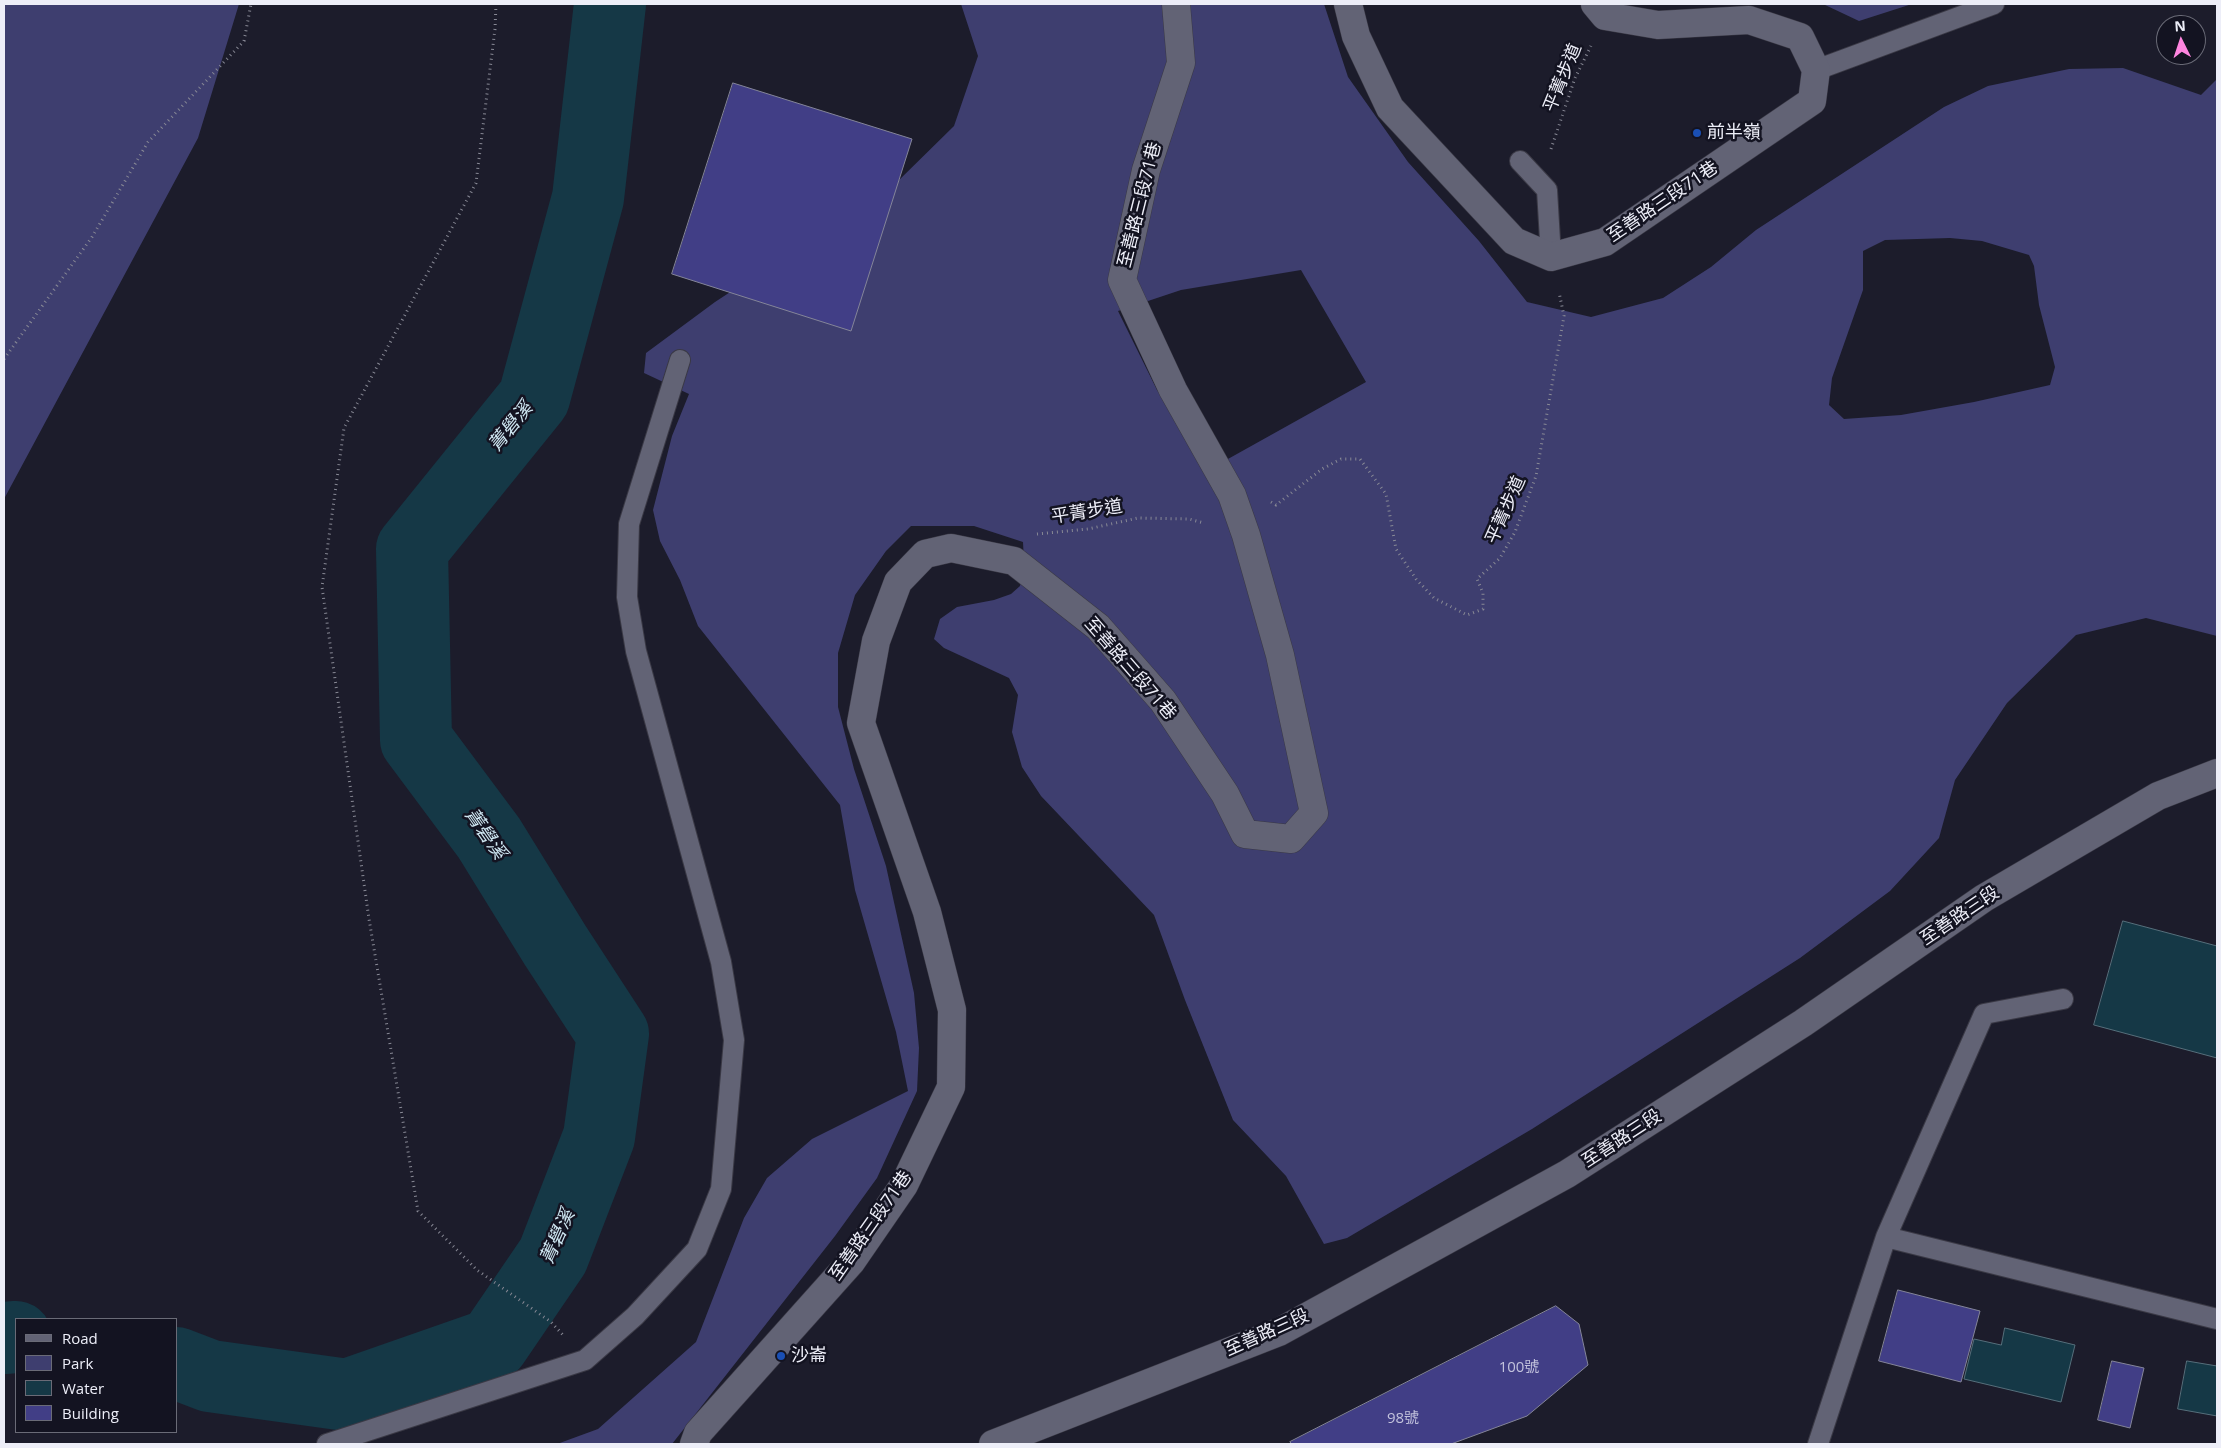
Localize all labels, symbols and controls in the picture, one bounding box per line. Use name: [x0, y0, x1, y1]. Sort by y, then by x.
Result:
north arrow: [2156, 15, 2206, 65]
text: N: [2174, 16, 2186, 35]
street label: 平菁步道: [1540, 41, 1586, 115]
place label: 前半嶺: [1707, 122, 1761, 144]
marker: 前半嶺: [1691, 127, 1703, 139]
street label: 至善路三段71巷: [1114, 140, 1166, 270]
street label: 至善路三段71巷: [1604, 157, 1722, 247]
water label: 菁礐溪: [484, 398, 538, 456]
street label: 平菁步道: [1481, 473, 1531, 547]
street label: 平菁步道: [1050, 496, 1124, 528]
street label: 至善路三段71巷: [1080, 613, 1180, 725]
water label: 菁礐溪: [459, 804, 511, 864]
street label: 至善路三段: [1917, 882, 2003, 950]
street label: 至善路三段: [1578, 1105, 1666, 1173]
street label: 至善路三段71巷: [825, 1167, 917, 1285]
water label: 菁礐溪: [536, 1206, 580, 1268]
street label: 至善路三段: [1221, 1305, 1313, 1361]
legend: [15, 1318, 178, 1433]
text: Road: [62, 1328, 98, 1348]
place label: 沙崙: [791, 1345, 827, 1367]
marker: 沙崙: [775, 1350, 787, 1362]
text: Park: [62, 1353, 93, 1373]
house number: 100號: [1499, 1359, 1539, 1377]
text: Water: [62, 1378, 104, 1398]
text: Building: [62, 1403, 119, 1423]
house number: 98號: [1387, 1410, 1419, 1428]

